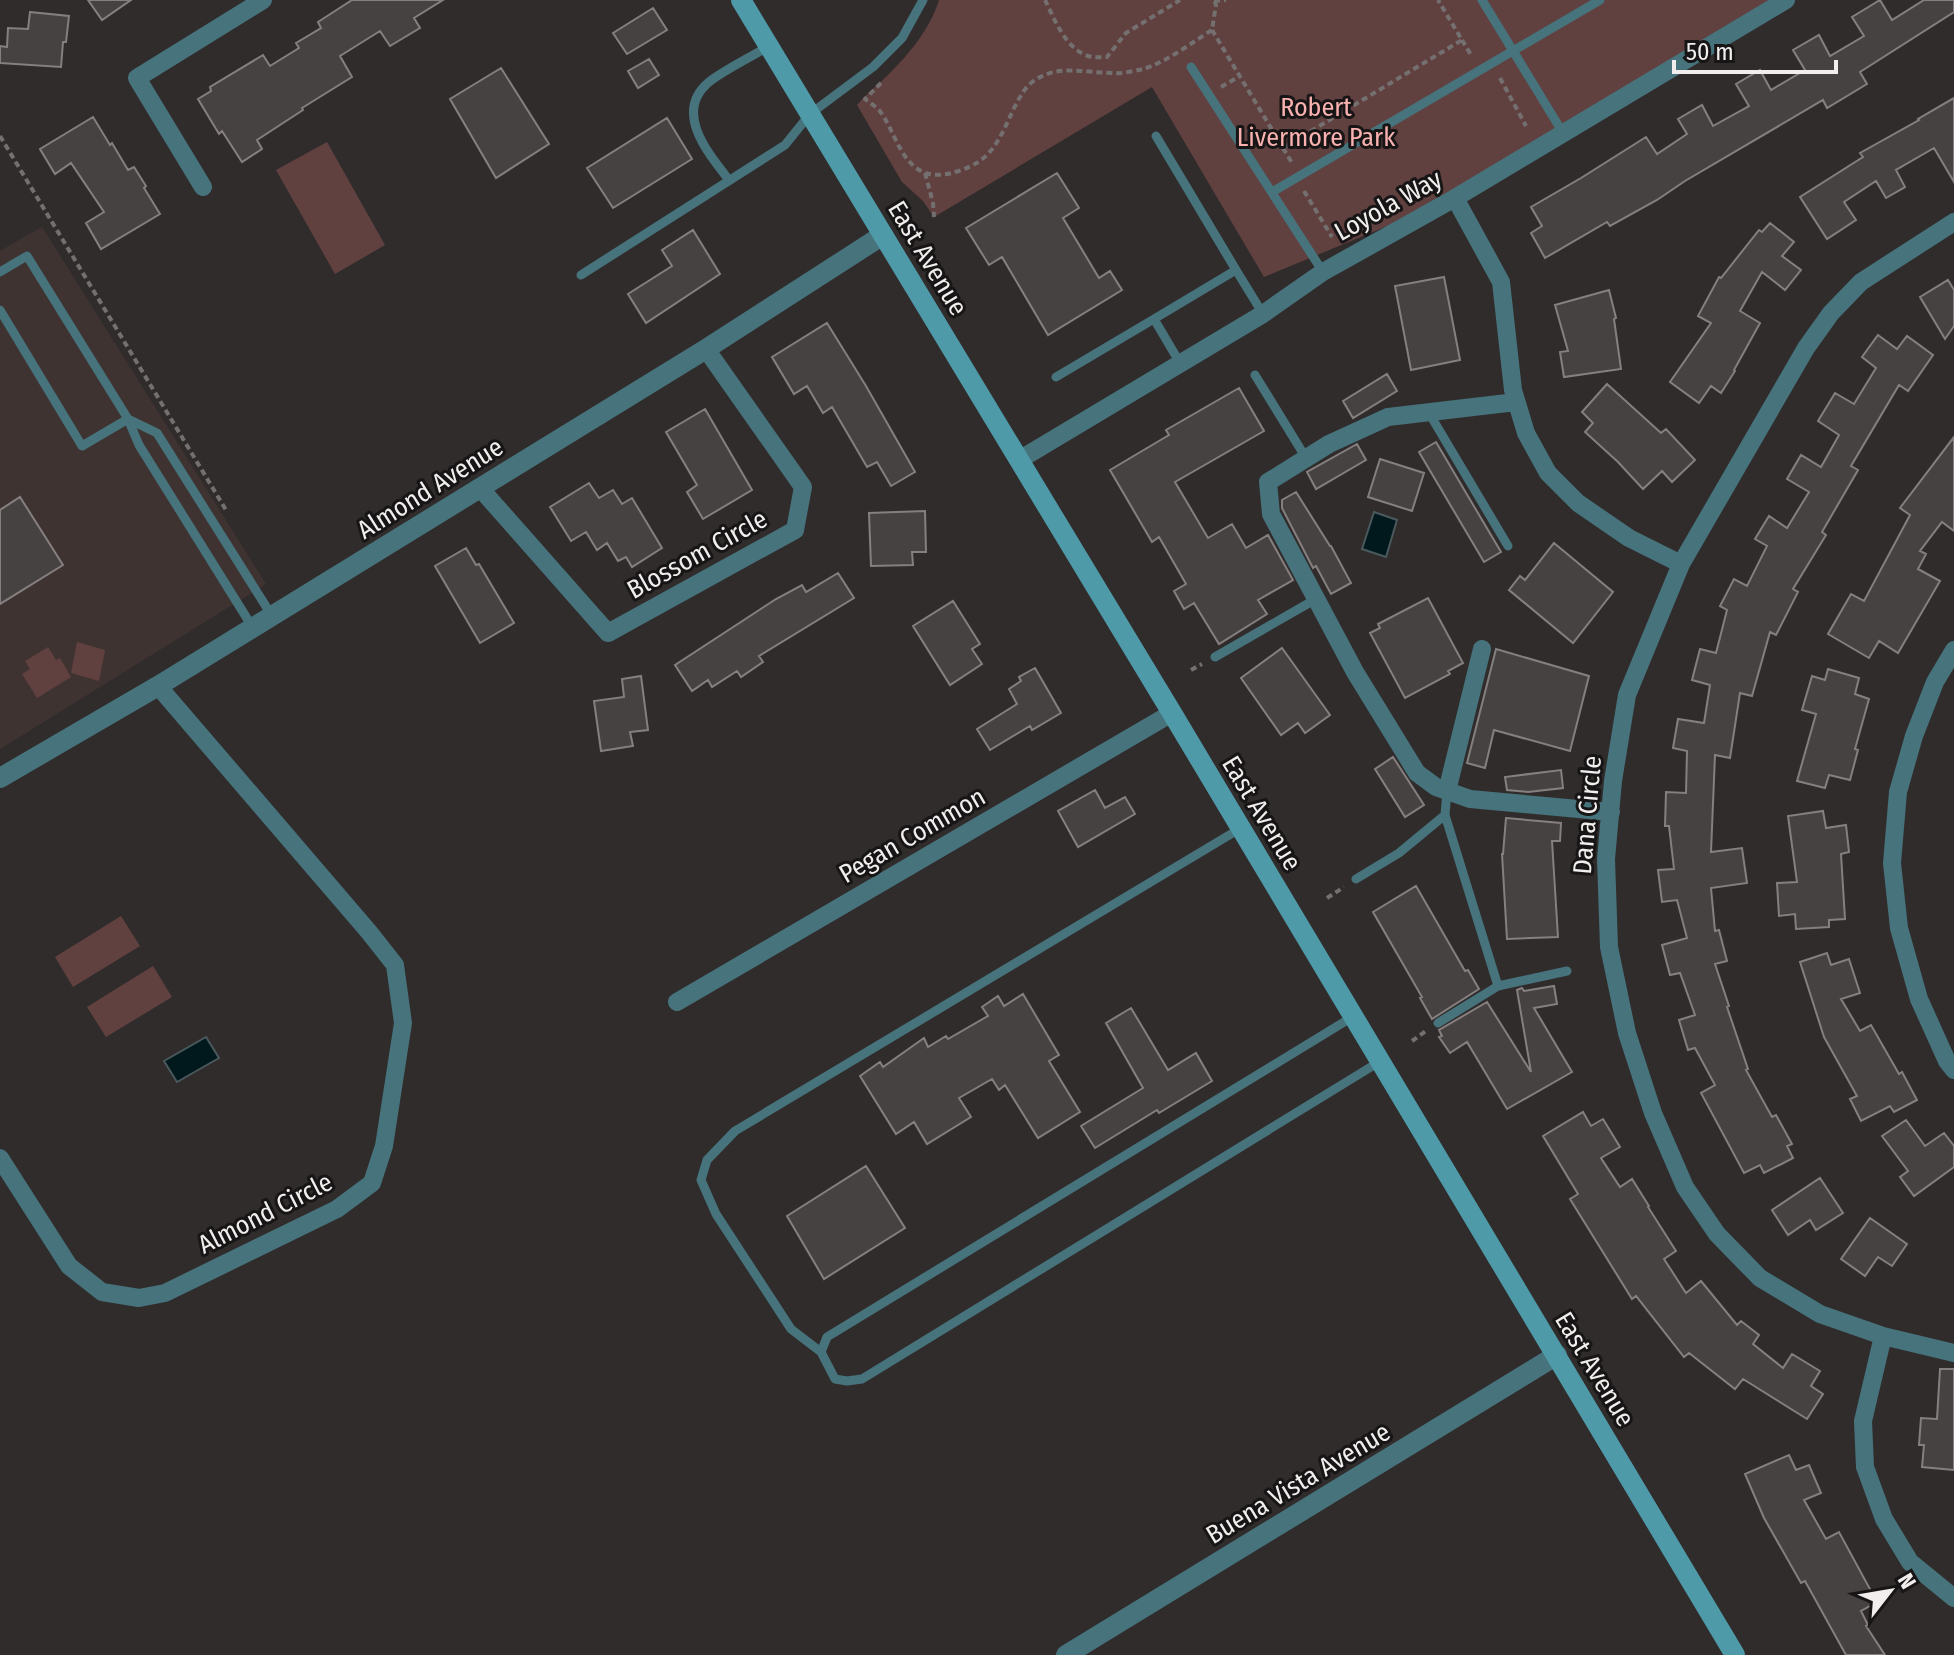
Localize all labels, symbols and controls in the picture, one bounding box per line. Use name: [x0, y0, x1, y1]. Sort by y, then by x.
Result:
scale bar: [1674, 24, 1836, 74]
text: 50 m: [1686, 38, 1734, 66]
park label: Robert Livermore Park: [1237, 92, 1396, 153]
street label: Loyola Way: [1329, 163, 1448, 248]
street label: East Avenue: [881, 195, 974, 321]
street label: Almond Avenue: [352, 431, 509, 546]
street label: Blossom Circle: [622, 503, 773, 606]
street label: East Avenue: [1215, 750, 1308, 876]
street label: Dana Circle: [1567, 754, 1608, 876]
street label: Pegan Common: [834, 781, 991, 890]
street label: Almond Circle: [193, 1166, 338, 1261]
street label: East Avenue: [1548, 1306, 1641, 1432]
street label: Buena Vista Avenue: [1201, 1416, 1396, 1551]
north arrow: [1850, 1551, 1930, 1631]
text: N: [1892, 1568, 1922, 1594]

